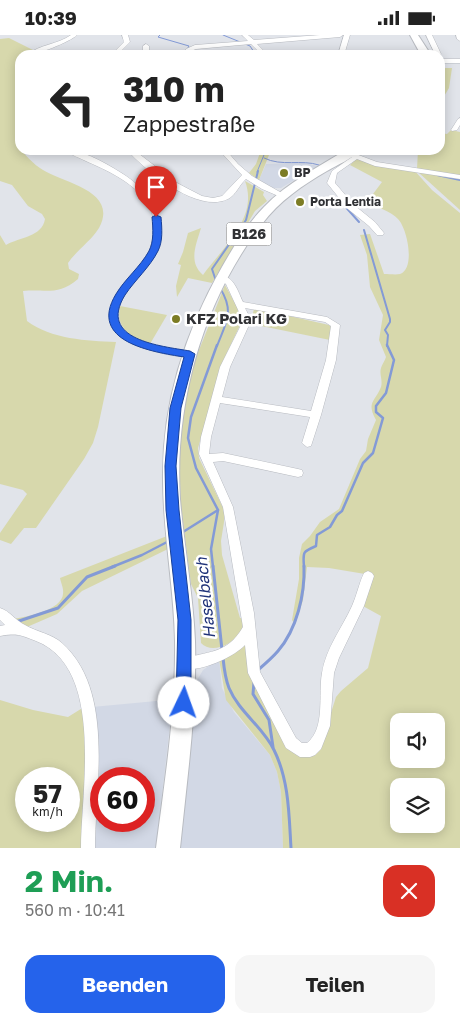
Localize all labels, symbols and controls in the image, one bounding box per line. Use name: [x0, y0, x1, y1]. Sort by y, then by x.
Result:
text: 10:39: [25, 6, 77, 29]
text: 310 m: [123, 68, 225, 110]
icon: left: [40, 70, 105, 135]
text: Zappestraße: [123, 110, 255, 137]
place label: BP: [294, 165, 311, 180]
pin: [135, 166, 177, 217]
marker: BP: [278, 167, 290, 179]
icon: arrive: [142, 173, 170, 201]
place label: Porta Lentia: [310, 194, 381, 209]
marker: Porta Lentia: [294, 196, 306, 208]
road number: B126: [226, 223, 272, 245]
place label: KFZ Polari KG: [186, 309, 287, 327]
marker: KFZ Polari KG: [170, 313, 182, 325]
water label: Haselbach: [191, 555, 219, 640]
position arrow: [157, 676, 209, 728]
map controls: [390, 713, 445, 833]
button: sound: [390, 713, 445, 768]
speed limit sign: 60: [90, 767, 155, 832]
text: 57: [33, 778, 62, 809]
button: layers: [390, 778, 445, 833]
text: km/h: [32, 804, 63, 819]
text: 2 Min.: [25, 863, 113, 899]
button: close: [383, 865, 435, 917]
text: 560 m · 10:41: [25, 900, 125, 920]
button: Beenden: [25, 955, 225, 1013]
button: Teilen: [235, 955, 435, 1013]

